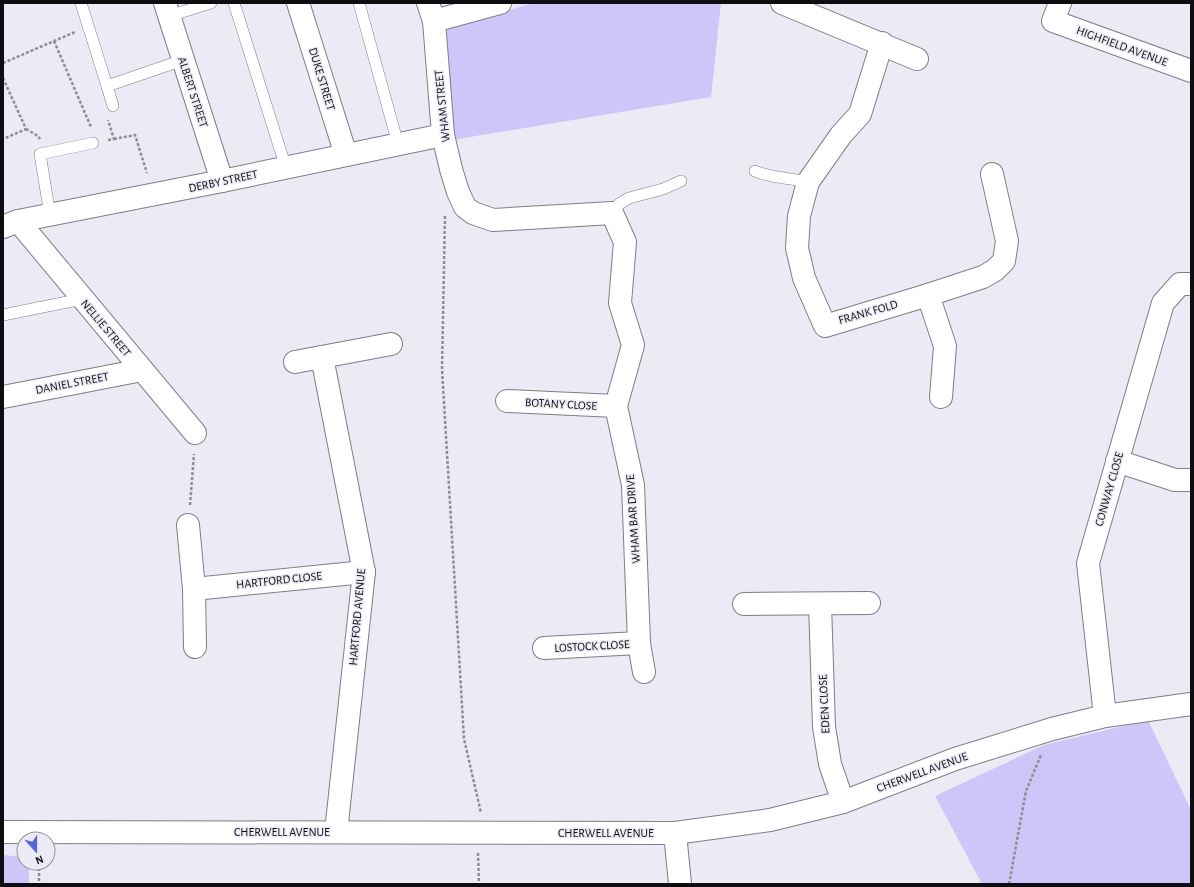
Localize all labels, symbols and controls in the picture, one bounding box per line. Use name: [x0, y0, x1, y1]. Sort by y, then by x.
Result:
street label: HIGHFIELD AVENUE: [1075, 24, 1169, 68]
street label: DUKE STREET: [307, 46, 337, 112]
street label: ALBERT STREET: [176, 55, 210, 129]
street label: WHAM STREET: [432, 69, 452, 143]
street label: DERBY STREET: [187, 168, 259, 194]
street label: NELLIE STREET: [79, 297, 133, 359]
street label: FRANK FOLD: [837, 298, 899, 326]
street label: DANIEL STREET: [34, 370, 110, 396]
street label: BOTANY CLOSE: [525, 396, 598, 412]
street label: CONWAY CLOSE: [1093, 450, 1125, 528]
street label: WHAM BAR DRIVE: [624, 474, 642, 564]
street label: HARTFORD AVENUE: [347, 568, 367, 666]
street label: HARTFORD CLOSE: [235, 569, 323, 590]
street label: LOSTOCK CLOSE: [554, 638, 630, 654]
street label: EDEN CLOSE: [816, 674, 832, 734]
street label: CHERWELL AVENUE: [875, 750, 969, 794]
street label: CHERWELL AVENUE: [234, 826, 330, 838]
street label: CHERWELL AVENUE: [558, 827, 654, 839]
north arrow: [16, 831, 56, 871]
text: N: [34, 853, 45, 866]

